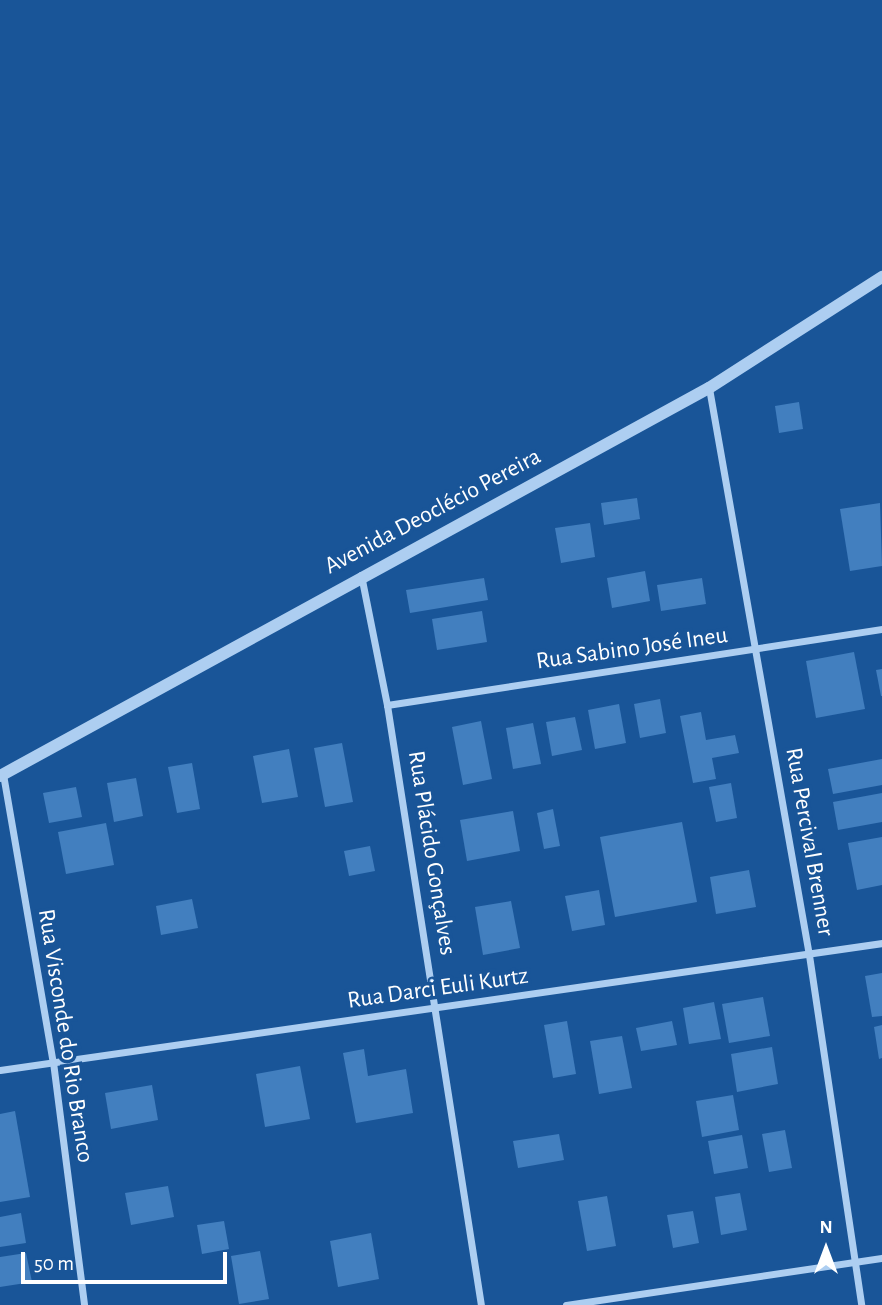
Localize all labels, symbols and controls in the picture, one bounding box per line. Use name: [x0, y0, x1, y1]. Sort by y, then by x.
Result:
street label: Avenida Deoclécio Pereira: [320, 443, 546, 581]
street label: Rua Sabino José Ineu: [535, 621, 729, 677]
street label: Rua Percival Brenner: [778, 745, 840, 939]
street label: Rua Plácido Gonçalves: [401, 749, 461, 957]
street label: Rua Visconde do Rio Branco: [31, 907, 99, 1165]
street label: Rua Darci Euli Kurtz: [346, 962, 530, 1016]
north arrow: [791, 1214, 861, 1284]
text: N: [819, 1218, 833, 1237]
scale bar: [24, 1238, 231, 1282]
text: 50 m: [34, 1253, 74, 1274]

